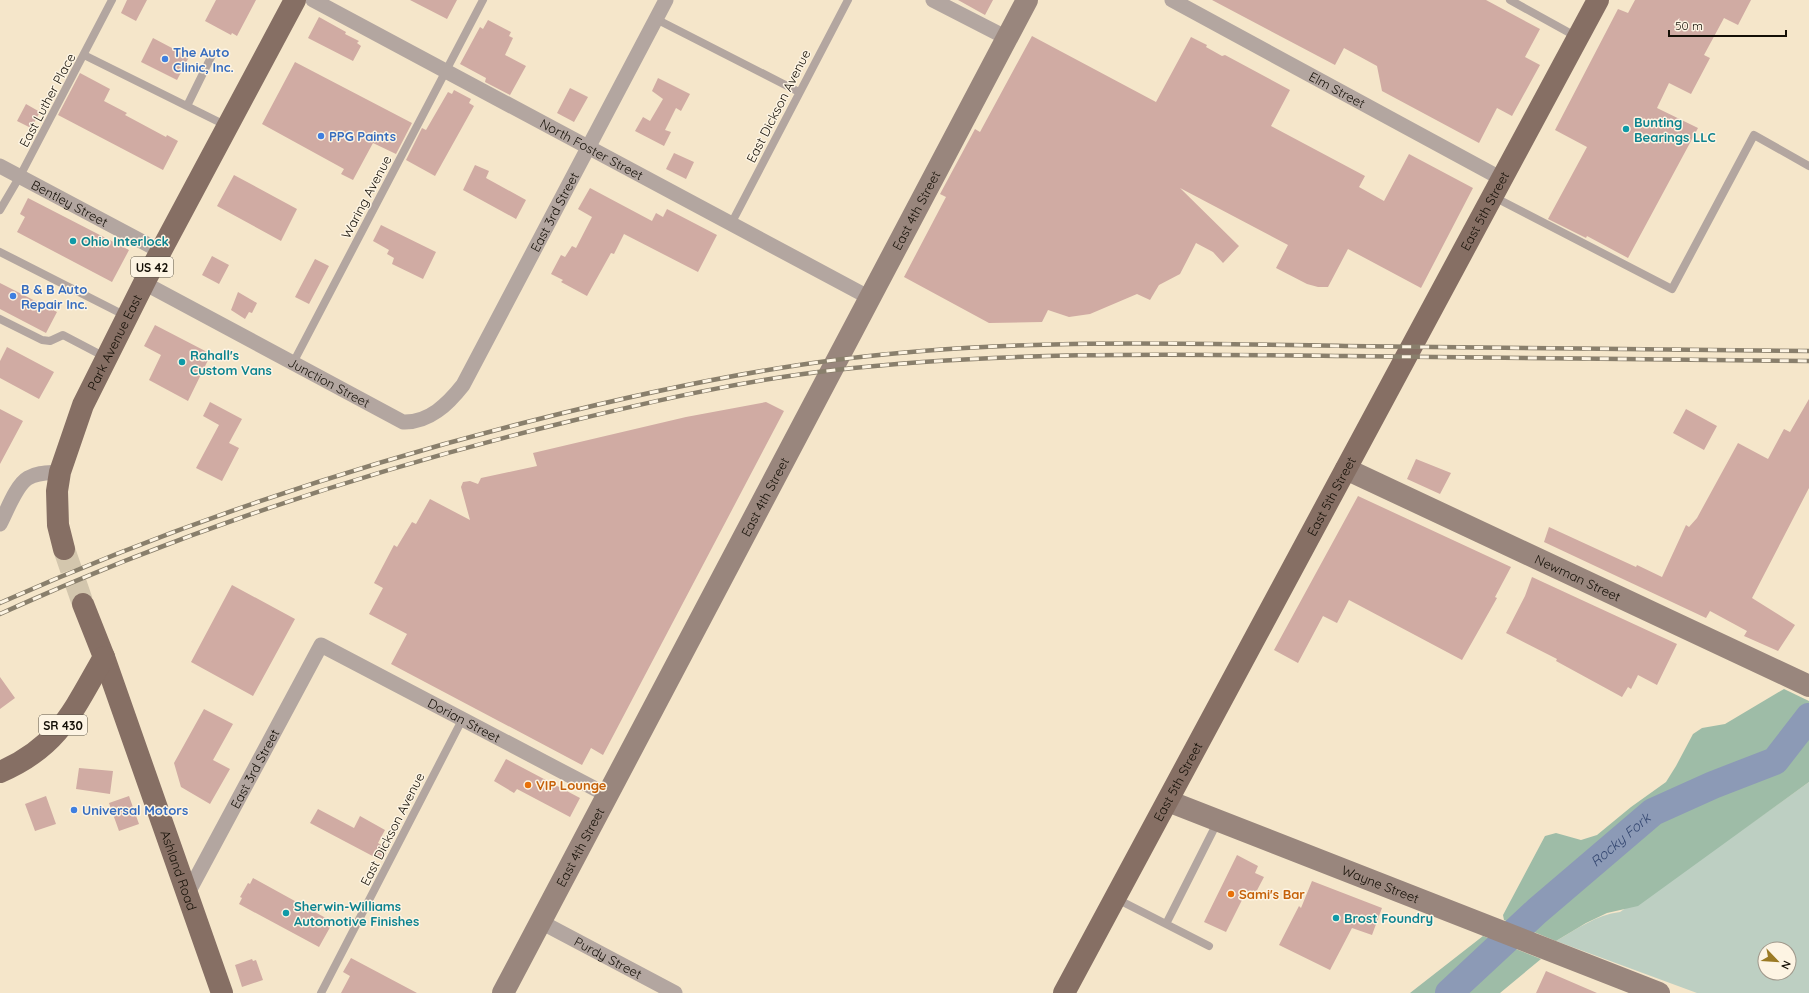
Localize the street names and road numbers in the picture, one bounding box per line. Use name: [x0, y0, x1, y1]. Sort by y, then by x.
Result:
street label: East Dickson Avenue: [743, 47, 813, 165]
street label: East Luther Place: [16, 50, 78, 150]
street label: Elm Street: [1306, 68, 1368, 111]
street label: North Foster Street: [537, 115, 646, 183]
street label: Waring Avenue: [337, 153, 395, 241]
street label: East 4th Street: [889, 168, 943, 253]
street label: East 3rd Street: [527, 169, 582, 254]
street label: East 5th Street: [1457, 169, 1512, 253]
street label: Bentley Street: [29, 176, 111, 230]
road number: US 42: [131, 257, 173, 277]
street label: Park Avenue East: [84, 292, 145, 393]
street label: Junction Street: [285, 354, 373, 411]
street label: East 5th Street: [1303, 454, 1359, 539]
street label: East 4th Street: [737, 455, 792, 539]
street label: Newman Street: [1532, 551, 1623, 605]
street label: Dorian Street: [425, 694, 503, 746]
road number: SR 430: [39, 715, 87, 735]
street label: East 3rd Street: [227, 726, 282, 811]
street label: East 5th Street: [1150, 739, 1205, 824]
street label: East Dickson Avenue: [357, 770, 427, 888]
street label: East 4th Street: [553, 805, 607, 889]
street label: Ashland Road: [157, 828, 200, 913]
street label: Wayne Street: [1339, 862, 1421, 906]
street label: Purdy Street: [572, 933, 645, 982]

